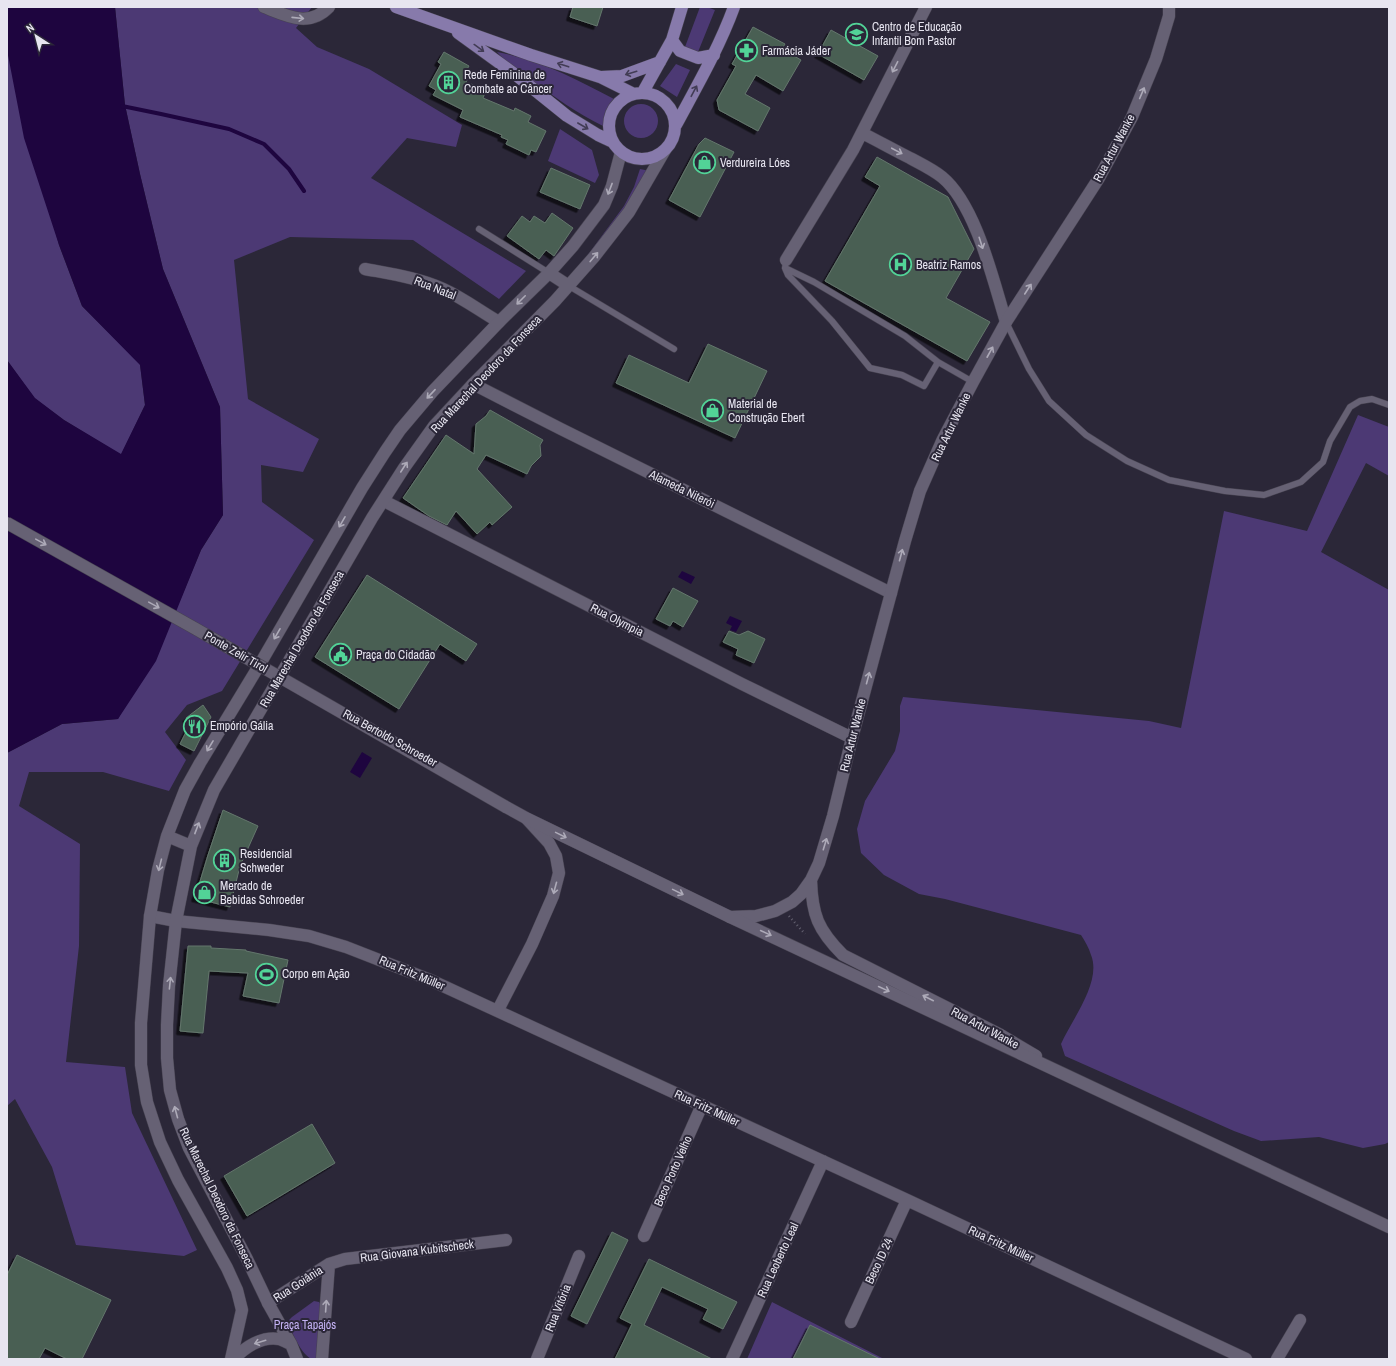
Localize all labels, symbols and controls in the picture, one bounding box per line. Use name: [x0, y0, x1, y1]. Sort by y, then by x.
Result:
one-way arrow: [291, 14, 304, 22]
north arrow: [16, 16, 56, 56]
place label: Centro de Educação Infantil Bom Pastor: [872, 19, 962, 49]
text: N: [23, 20, 37, 35]
school or university icon: Centro de Educação Infantil Bom Pastor: [843, 21, 869, 47]
pharmacy icon: Farmácia Jáder: [734, 38, 760, 64]
place label: Farmácia Jáder: [762, 43, 831, 59]
one-way arrow: [473, 44, 484, 52]
one-way arrow: [556, 61, 569, 68]
one-way arrow: [891, 61, 899, 73]
place label: Rede Feminina de Combate ao Câncer: [464, 67, 553, 97]
building icon: Rede Feminina de Combate ao Câncer: [435, 69, 461, 95]
one-way arrow: [625, 70, 638, 77]
one-way arrow: [691, 85, 699, 97]
one-way arrow: [1139, 87, 1146, 99]
street label: Rua Artur Wanke: [1089, 111, 1139, 185]
one-way arrow: [577, 122, 589, 130]
one-way arrow: [890, 148, 902, 155]
shop icon: Verdureira Lóes: [692, 150, 718, 176]
place label: Verdureira Lóes: [720, 155, 790, 171]
one-way arrow: [606, 183, 614, 195]
one-way arrow: [978, 236, 985, 249]
one-way arrow: [590, 251, 599, 262]
hospital icon: Beatriz Ramos: [887, 252, 913, 278]
place label: Beatriz Ramos: [916, 257, 981, 273]
street label: Rua Natal: [412, 272, 458, 304]
one-way arrow: [1024, 283, 1032, 295]
one-way arrow: [516, 295, 526, 305]
street label: Rua Marechal Deodoro da Fonseca: [427, 311, 545, 436]
one-way arrow: [986, 346, 994, 358]
one-way arrow: [426, 388, 435, 399]
street label: Rua Artur Wanke: [927, 390, 975, 464]
place label: Material de Construção Ebert: [728, 396, 805, 426]
shop icon: Material de Construção Ebert: [699, 398, 725, 424]
one-way arrow: [400, 462, 408, 473]
street label: Alameda Niterói: [646, 466, 717, 512]
one-way arrow: [338, 516, 346, 528]
one-way arrow: [35, 538, 47, 546]
one-way arrow: [898, 549, 905, 562]
street label: Rua Marechal Deodoro da Fonseca: [256, 567, 348, 710]
street label: Rua Olympia: [588, 600, 647, 640]
one-way arrow: [148, 602, 160, 610]
street label: Ponte Zelir Tirol: [202, 628, 270, 676]
one-way arrow: [272, 628, 280, 640]
public building icon: Praça do Cidadão: [327, 642, 353, 668]
place label: Praça do Cidadão: [356, 647, 435, 663]
one-way arrow: [865, 671, 872, 684]
street label: Rua Artur Wanke: [836, 697, 870, 773]
street label: Rua Bertoldo Schroeder: [340, 705, 441, 771]
restaurant icon: Empório Gália: [182, 713, 208, 739]
place label: Empório Gália: [210, 718, 274, 734]
one-way arrow: [206, 740, 214, 751]
one-way arrow: [194, 823, 202, 835]
one-way arrow: [555, 832, 567, 839]
one-way arrow: [822, 838, 829, 851]
place label: Residencial Schweder: [240, 846, 292, 876]
building icon: Residencial Schweder: [211, 848, 237, 874]
one-way arrow: [156, 858, 163, 871]
place label: Mercado de Bebidas Schroeder: [220, 878, 305, 908]
shop icon: Mercado de Bebidas Schroeder: [192, 880, 218, 906]
one-way arrow: [551, 881, 558, 894]
one-way arrow: [672, 888, 684, 896]
one-way arrow: [759, 930, 771, 937]
street label: Rua Fritz Müller: [377, 952, 448, 994]
sports icon: Corpo em Ação: [254, 961, 280, 987]
place label: Corpo em Ação: [282, 966, 350, 982]
one-way arrow: [166, 977, 174, 990]
one-way arrow: [877, 986, 889, 993]
one-way arrow: [923, 994, 935, 1001]
street label: Rua Artur Wanke: [948, 1003, 1022, 1053]
street label: Rua Fritz Müller: [672, 1086, 743, 1130]
one-way arrow: [172, 1106, 179, 1119]
street label: Rua Marechal Deodoro da Fonseca: [176, 1125, 258, 1272]
street label: Beco Porto Velho: [650, 1133, 696, 1209]
street label: Rua Leoberto Leal: [754, 1220, 802, 1300]
street label: Rua Fritz Müller: [966, 1222, 1037, 1266]
street label: Beco ID 24: [861, 1235, 897, 1286]
street label: Rua Giovana Kubitscheck: [359, 1236, 475, 1266]
street label: Rua Goiânia: [270, 1262, 326, 1306]
street label: Rua Vitória: [541, 1282, 575, 1334]
one-way arrow: [322, 1300, 329, 1313]
park label: Praça Tapajós: [274, 1317, 336, 1333]
one-way arrow: [255, 1338, 267, 1346]

